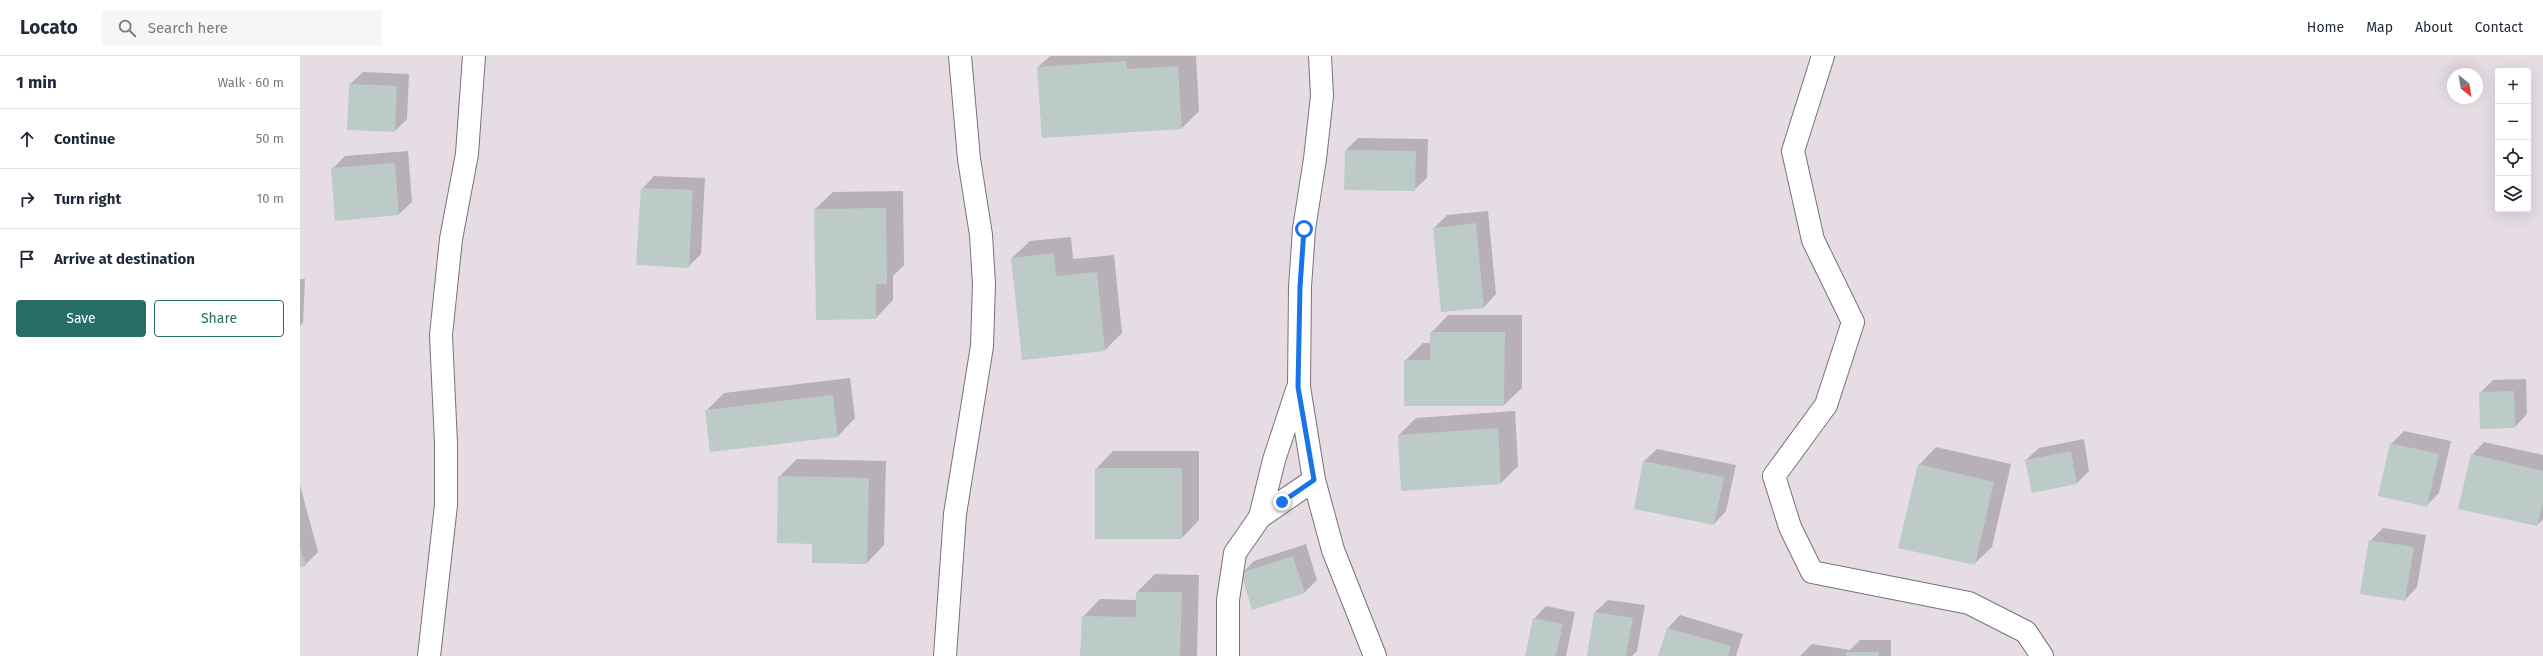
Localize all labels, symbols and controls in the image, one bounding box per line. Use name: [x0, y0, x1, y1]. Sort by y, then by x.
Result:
search box: [102, 10, 382, 46]
text: Locato: [20, 16, 78, 39]
icon: search: [116, 17, 138, 39]
text: Search here: [148, 19, 228, 37]
text: Home: [2307, 19, 2344, 36]
text: Map: [2366, 19, 2393, 36]
text: About: [2415, 19, 2453, 36]
text: Contact: [2475, 19, 2523, 36]
north arrow: [2447, 68, 2483, 104]
map controls: [2495, 68, 2531, 212]
button: +: [2495, 68, 2531, 104]
text: 1 min: [16, 72, 57, 93]
text: Walk · 60 m: [217, 75, 284, 90]
button: −: [2495, 104, 2531, 140]
icon: ahead: [16, 128, 38, 150]
text: Continue: [54, 130, 115, 148]
text: 50 m: [256, 131, 284, 146]
button: locate: [2495, 140, 2531, 176]
button: layers: [2495, 176, 2531, 212]
icon: right: [16, 188, 38, 210]
text: Turn right: [54, 190, 121, 208]
text: 10 m: [257, 191, 284, 206]
route start: [1295, 220, 1313, 238]
icon: arrive: [16, 248, 38, 270]
text: Arrive at destination: [54, 250, 195, 268]
button: Save: [16, 300, 146, 337]
button: Share: [154, 300, 284, 337]
route end: [1273, 493, 1291, 511]

